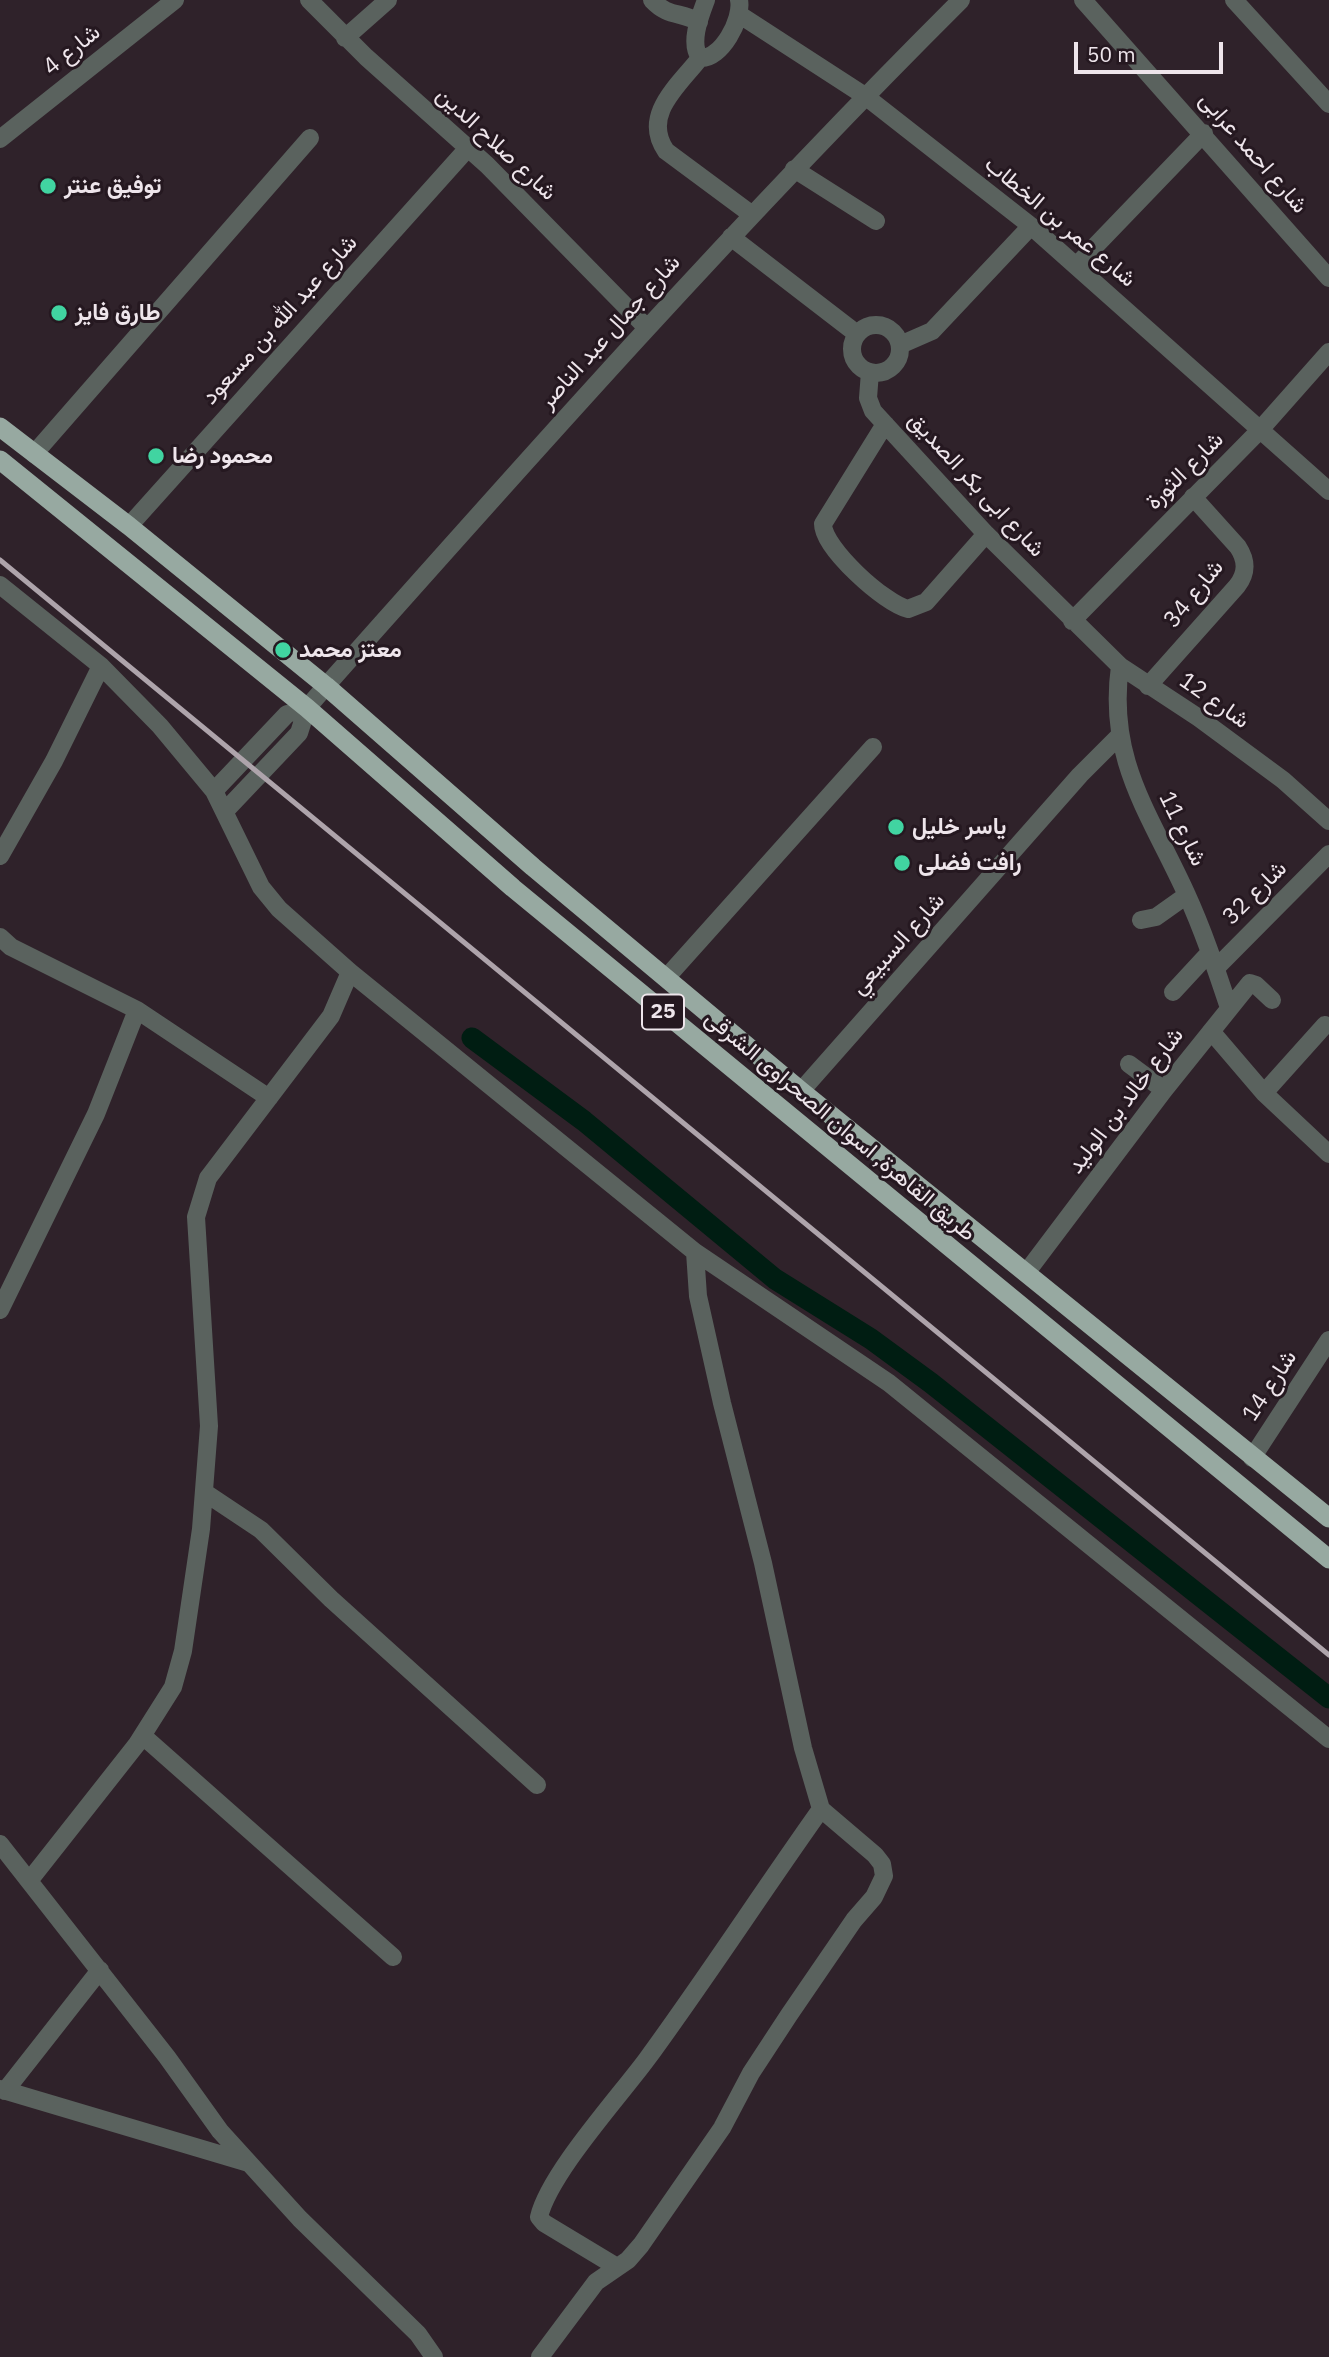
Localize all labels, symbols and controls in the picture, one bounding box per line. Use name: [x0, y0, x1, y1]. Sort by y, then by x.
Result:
street label: شارع 4: [38, 19, 106, 81]
scale bar: [1077, 28, 1226, 72]
text: 50 m: [1087, 40, 1136, 68]
street label: شارع صلاح الدين: [430, 81, 562, 207]
street label: شارع احمد عرابى: [1193, 87, 1313, 219]
street label: شارع عمر بن الخطاب: [979, 151, 1141, 293]
place label: توفيق عنتر: [64, 172, 161, 200]
marker: توفيق عنتر: [38, 176, 58, 196]
street label: شارع عبد الله بن مسعود: [197, 230, 363, 410]
street label: شارع جمال عبد الناصر: [534, 249, 686, 415]
place label: طارق فايز: [75, 299, 160, 327]
marker: طارق فايز: [49, 303, 69, 323]
street label: شارع ابى بكر الصديق: [902, 407, 1050, 563]
street label: شارع الثورة: [1140, 426, 1230, 516]
place label: محمود رضا: [172, 442, 273, 470]
marker: محمود رضا: [146, 446, 166, 466]
street label: شارع 34: [1158, 555, 1230, 633]
place label: معتز محمد: [299, 636, 402, 664]
marker: معتز محمد: [273, 640, 293, 660]
street label: شارع 12: [1174, 667, 1254, 735]
street label: شارع 11: [1152, 787, 1212, 871]
place label: ياسر خليل: [912, 813, 1006, 841]
marker: ياسر خليل: [886, 817, 906, 837]
place label: رافت فضلى: [918, 849, 1021, 877]
marker: رافت فضلى: [892, 853, 912, 873]
street label: شارع 32: [1217, 855, 1293, 931]
street label: شارع السبيعي: [845, 887, 951, 1001]
road number: 25: [642, 995, 684, 1030]
street label: طريق القاهرة, اسوان الصحراوى الشرقى: [699, 1004, 981, 1248]
street label: شارع خالد بن الوليد: [1062, 1023, 1190, 1179]
street label: شارع 14: [1237, 1345, 1303, 1427]

